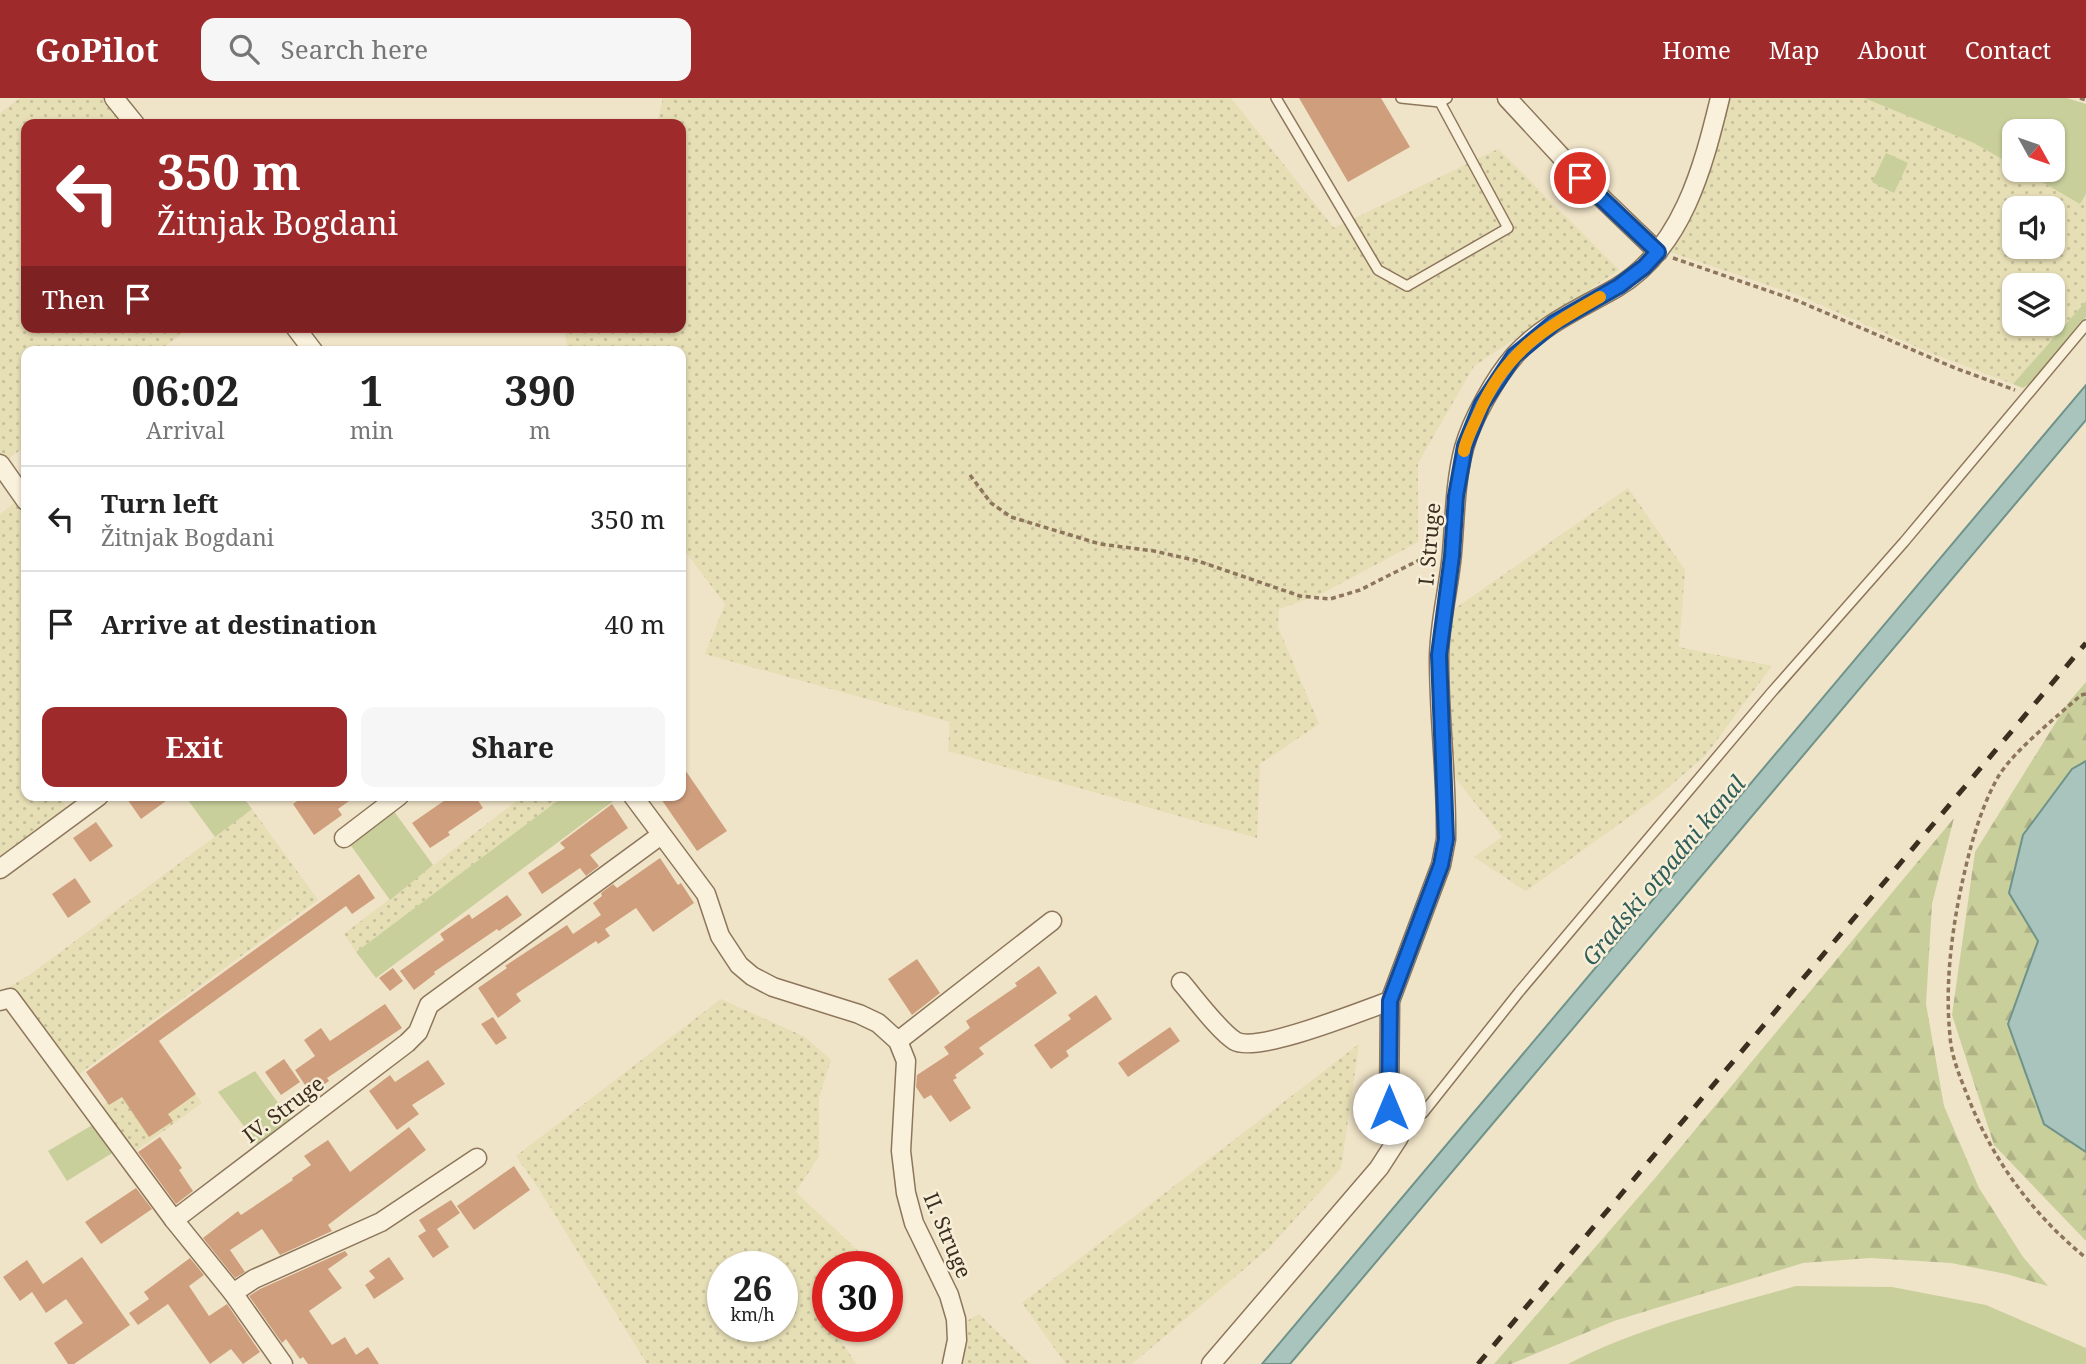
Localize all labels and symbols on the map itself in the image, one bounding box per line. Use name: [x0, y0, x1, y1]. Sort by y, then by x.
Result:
north arrow: [2002, 119, 2065, 182]
pin: [1550, 148, 1610, 208]
street label: I. Struge: [1411, 501, 1447, 587]
water label: Gradski otpadni kanal: [1574, 768, 1752, 972]
street label: IV. Struge: [237, 1069, 329, 1149]
position arrow: [1352, 1071, 1426, 1145]
street label: II. Struge: [917, 1188, 979, 1282]
speed limit sign: 30: [812, 1251, 903, 1342]

